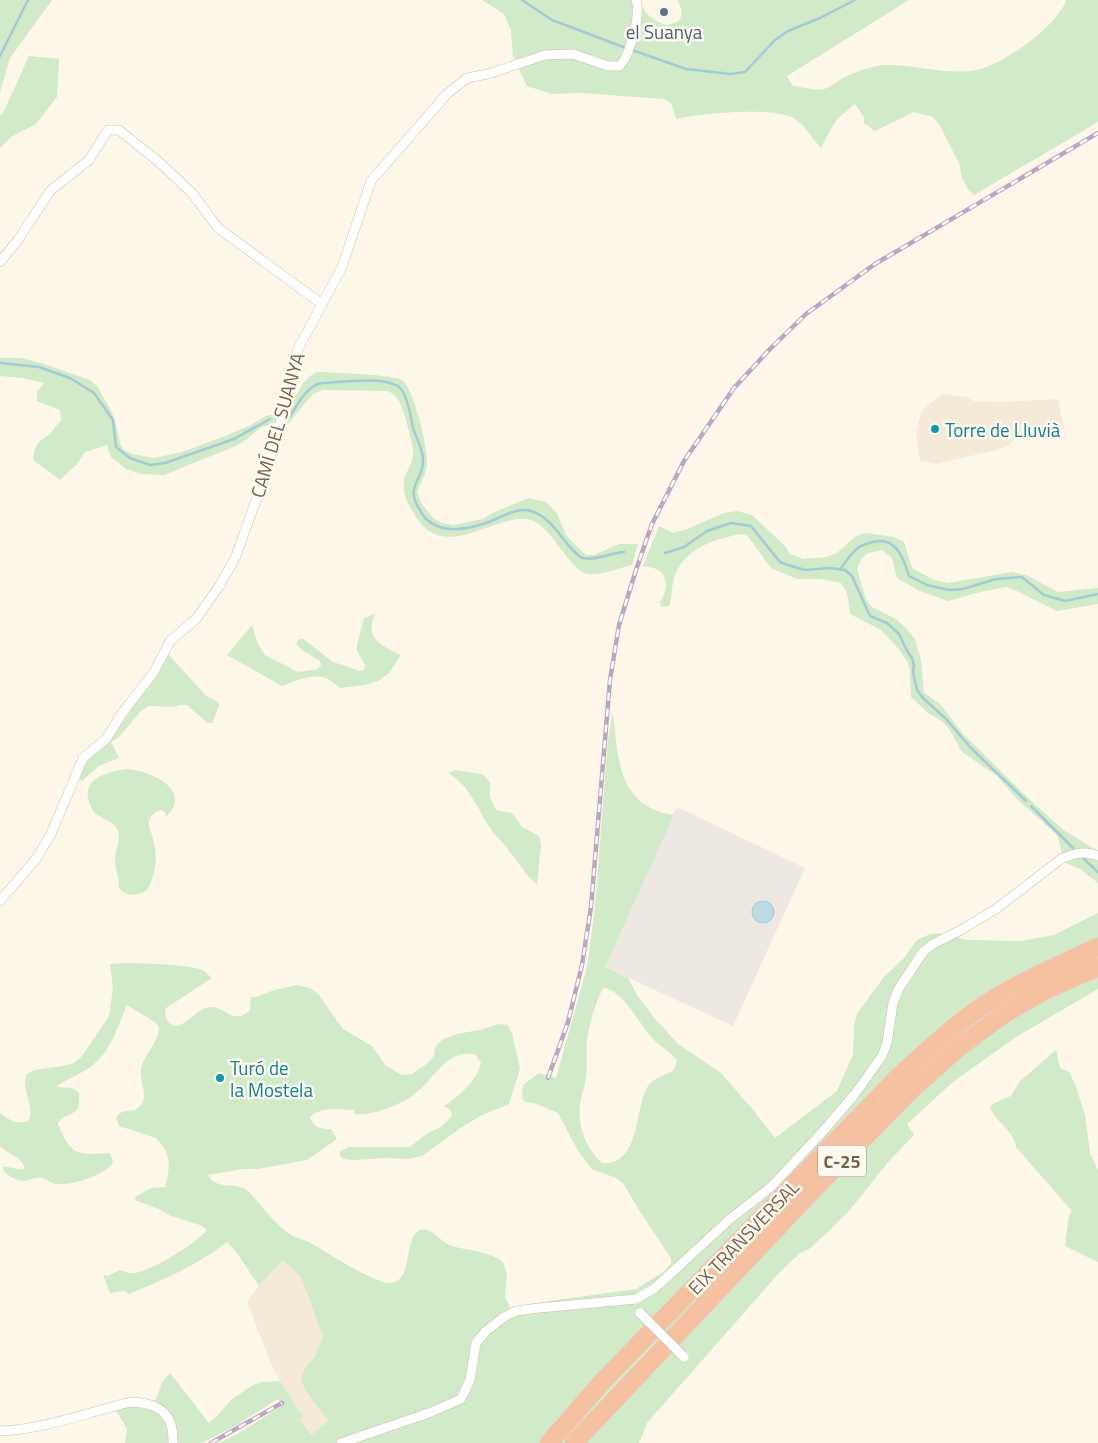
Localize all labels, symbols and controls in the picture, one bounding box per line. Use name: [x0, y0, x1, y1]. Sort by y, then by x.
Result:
marker: el Suanya: [658, 6, 670, 18]
place label: el Suanya: [626, 17, 703, 46]
street label: CAMÍ DEL SUANYA: [242, 349, 312, 501]
place label: Torre de Lluvià: [945, 415, 1061, 444]
marker: Torre de Lluvià: [929, 423, 941, 435]
place label: Turó de la Mostela: [230, 1053, 313, 1104]
marker: Turó de la Mostela: [214, 1072, 226, 1084]
road number: C-25: [818, 1146, 866, 1176]
street label: EIX TRANSVERSAL: [681, 1173, 805, 1301]

